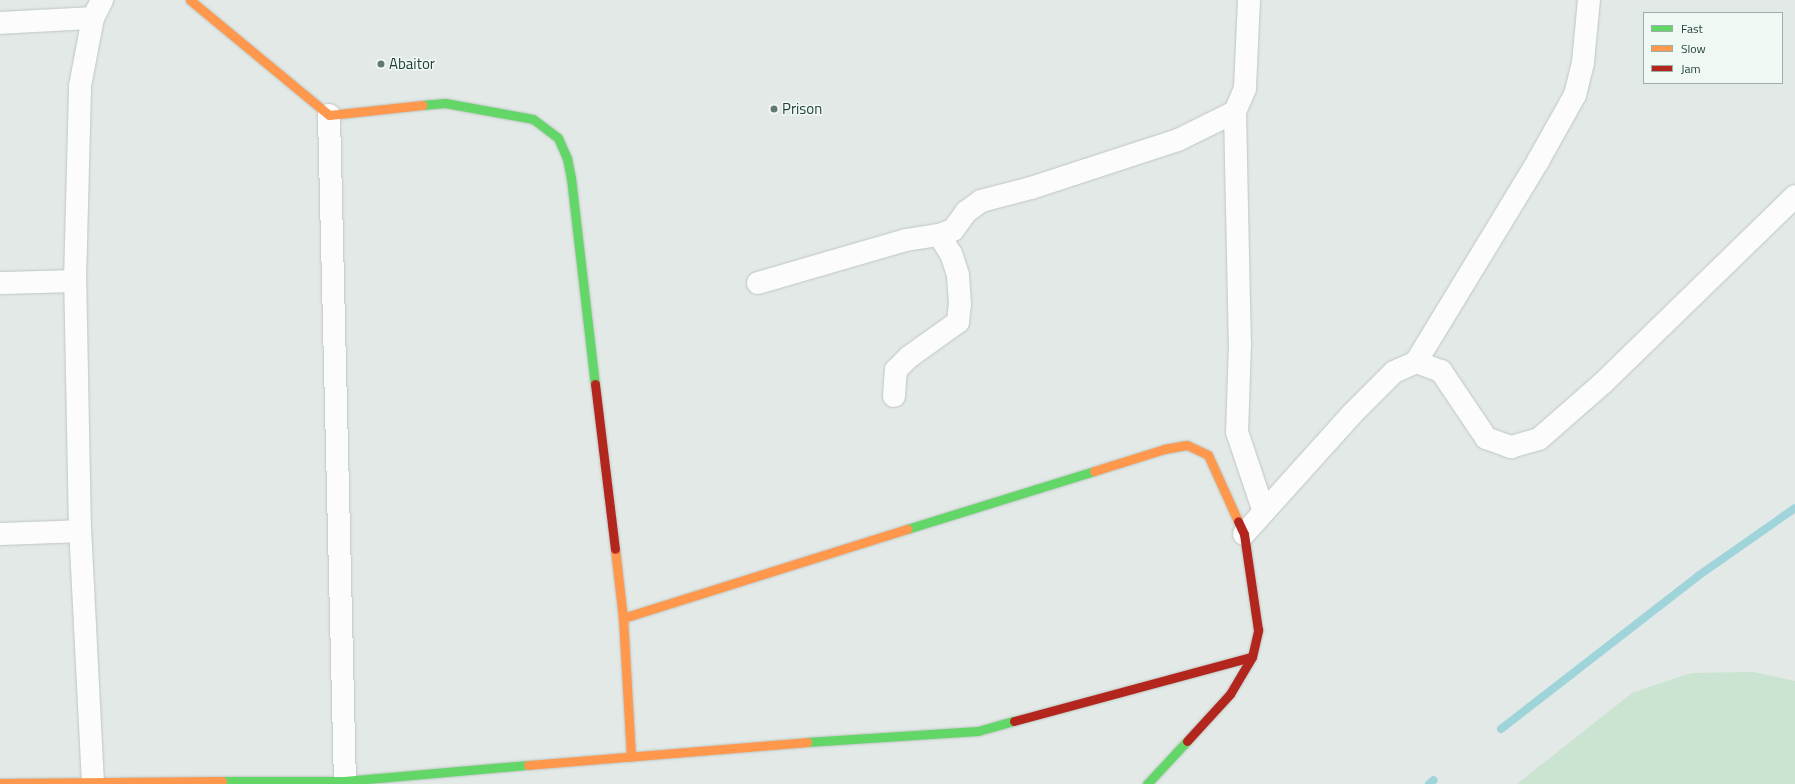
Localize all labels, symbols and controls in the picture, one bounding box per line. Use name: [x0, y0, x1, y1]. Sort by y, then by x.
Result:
legend: [1643, 12, 1783, 84]
text: Fast: [1681, 19, 1703, 38]
text: Slow: [1681, 39, 1706, 58]
place label: Abaitor: [389, 55, 435, 73]
marker: Abaitor: [376, 59, 386, 69]
text: Jam: [1681, 59, 1701, 78]
place label: Prison: [782, 100, 822, 118]
marker: Prison: [769, 104, 779, 114]

